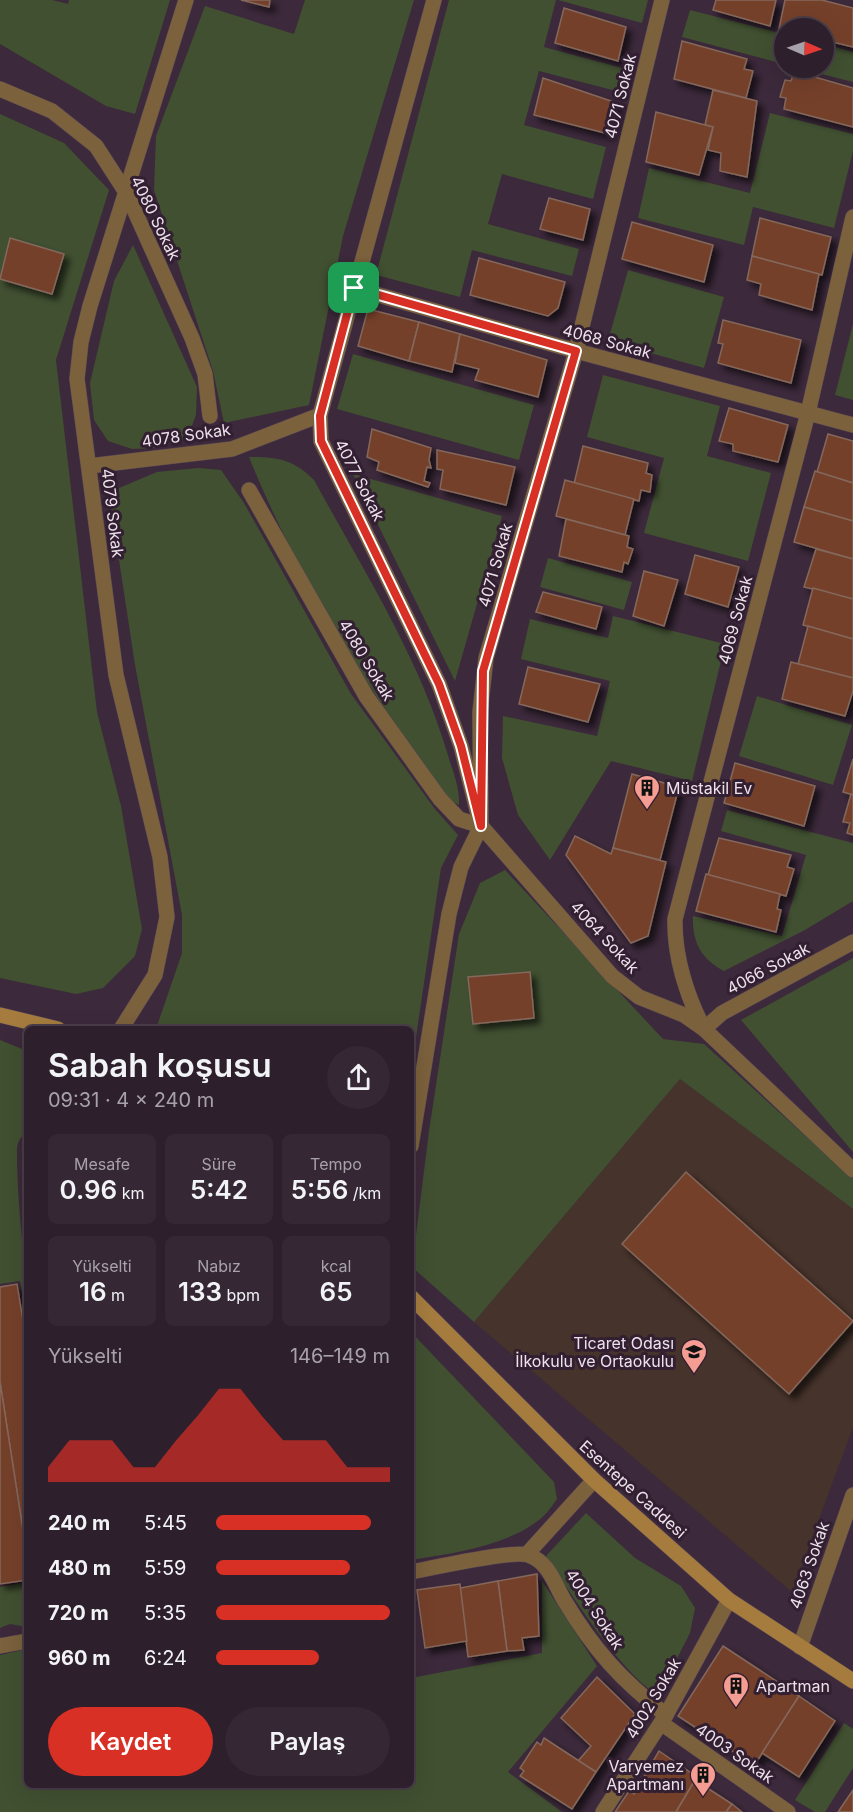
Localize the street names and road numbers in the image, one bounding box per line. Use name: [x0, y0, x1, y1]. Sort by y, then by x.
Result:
street label: 4071 Sokak: [600, 51, 640, 140]
street label: 4080 Sokak: [127, 173, 185, 264]
street label: 4068 Sokak: [560, 320, 654, 363]
street label: 4078 Sokak: [140, 419, 232, 451]
street label: 4077 Sokak: [331, 436, 389, 525]
street label: 4079 Sokak: [98, 467, 128, 559]
street label: 4071 Sokak: [473, 520, 517, 609]
street label: 4069 Sokak: [714, 573, 757, 667]
street label: 4080 Sokak: [335, 616, 399, 704]
street label: 4064 Sokak: [566, 897, 644, 977]
street label: 4066 Sokak: [723, 938, 813, 998]
street label: Esentepe Caddesi: [575, 1436, 691, 1542]
street label: 4063 Sokak: [785, 1518, 833, 1611]
street label: 4004 Sokak: [562, 1565, 628, 1653]
street label: 4002 Sokak: [621, 1654, 685, 1742]
street label: 4003 Sokak: [692, 1719, 778, 1788]

